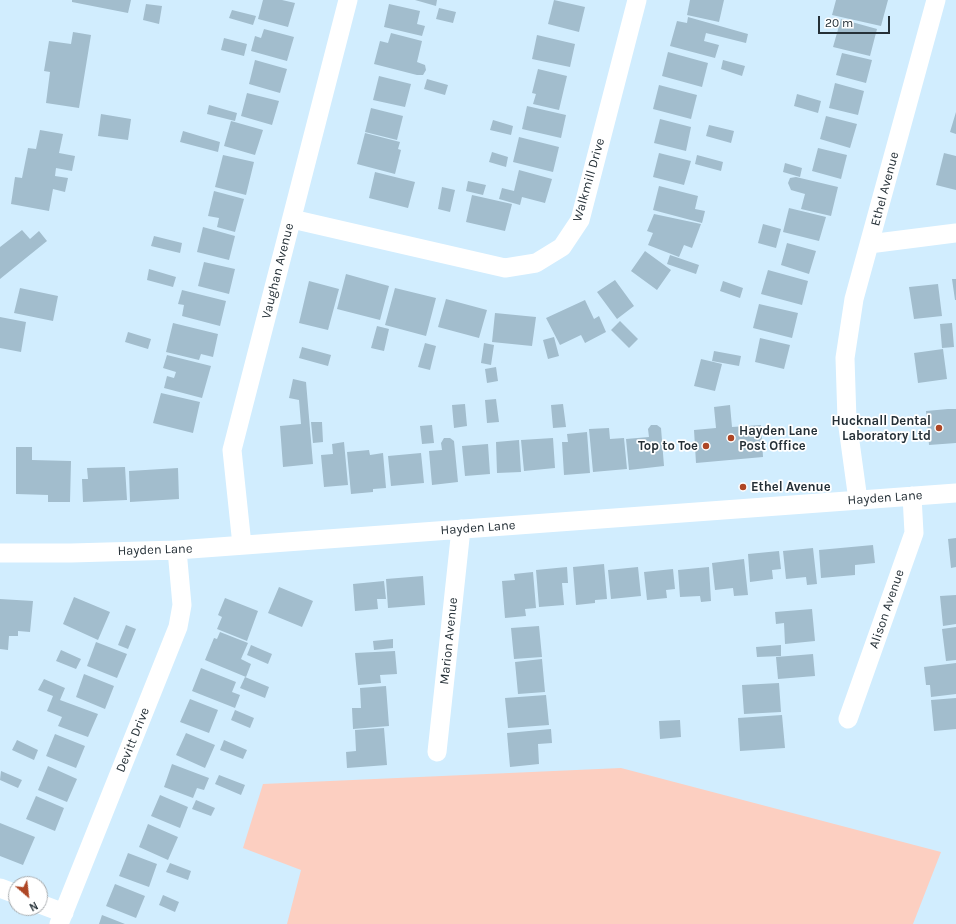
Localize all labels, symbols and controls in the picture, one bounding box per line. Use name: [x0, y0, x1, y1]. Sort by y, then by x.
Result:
scale bar: [820, 8, 892, 34]
text: 20 m: [825, 16, 853, 30]
street label: Walkmill Drive: [570, 136, 608, 224]
street label: Ethel Avenue: [868, 150, 902, 228]
street label: Vaughan Avenue: [259, 222, 297, 320]
place label: Hucknall Dental Laboratory Ltd: [832, 413, 931, 444]
place label: Hayden Lane Post Office: [739, 423, 818, 454]
marker: Hucknall Dental Laboratory Ltd: [934, 423, 944, 433]
marker: Hayden Lane Post Office: [726, 433, 736, 443]
place label: Top to Toe: [638, 438, 698, 454]
marker: Top to Toe: [701, 441, 711, 451]
place label: Ethel Avenue: [751, 479, 831, 495]
marker: Ethel Avenue: [738, 482, 748, 492]
street label: Hayden Lane: [847, 488, 923, 508]
street label: Hayden Lane: [440, 518, 516, 538]
street label: Hayden Lane: [117, 541, 193, 559]
street label: Alison Avenue: [866, 567, 908, 651]
street label: Marion Avenue: [437, 597, 461, 685]
street label: Devitt Drive: [113, 705, 153, 775]
north arrow: [8, 876, 48, 916]
text: N: [27, 899, 40, 914]

